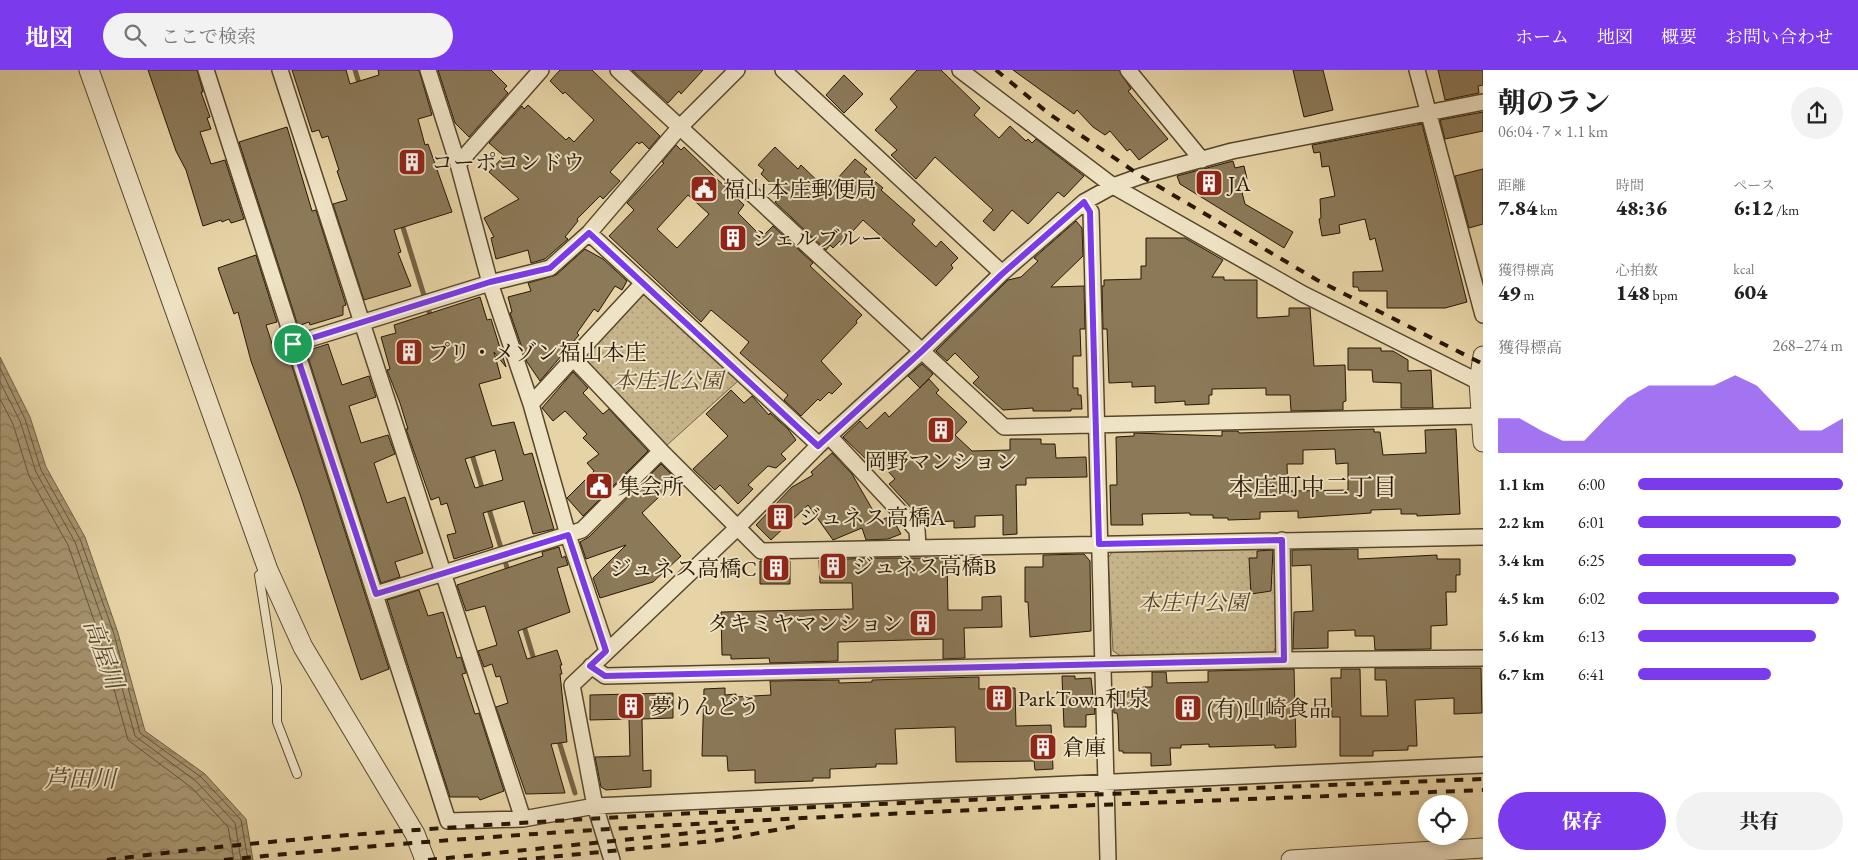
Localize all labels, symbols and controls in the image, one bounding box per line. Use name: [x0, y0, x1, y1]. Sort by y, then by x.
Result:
search box: [103, 13, 453, 58]
icon: search: [121, 21, 149, 49]
text: 地図: [25, 22, 73, 53]
text: ここで検索: [161, 24, 256, 49]
text: ホーム: [1515, 25, 1569, 48]
text: 地図: [1597, 25, 1633, 48]
text: 概要: [1661, 25, 1697, 48]
text: お問い合わせ: [1725, 25, 1833, 48]
text: 朝のラン: [1498, 84, 1610, 120]
button: share: [1791, 87, 1843, 139]
text: 06:04 · 7 × 1.1 km: [1498, 121, 1608, 142]
building icon: コーポコンドウ: [397, 147, 427, 177]
place label: コーポコンドウ: [431, 148, 585, 177]
building icon: JA: [1194, 168, 1224, 198]
place label: JA: [1226, 169, 1251, 198]
public building icon: 福山本庄郵便局: [689, 174, 719, 204]
place label: 福山本庄郵便局: [723, 175, 877, 204]
text: 距離: [1498, 176, 1526, 194]
text: 時間: [1616, 176, 1644, 194]
text: ペース: [1733, 176, 1775, 194]
text: 7.84: [1498, 194, 1537, 221]
text: 48:36: [1616, 194, 1667, 221]
text: 6:12: [1733, 194, 1773, 221]
text: km: [1537, 201, 1558, 219]
text: /km: [1773, 201, 1799, 219]
building icon: シェルブルー: [718, 223, 748, 253]
place label: シェルブルー: [752, 224, 883, 253]
text: kcal: [1733, 260, 1754, 278]
text: 獲得標高: [1498, 261, 1554, 279]
text: 心拍数: [1616, 261, 1658, 279]
text: 604: [1733, 278, 1767, 305]
text: 49: [1498, 279, 1521, 306]
text: 148: [1616, 279, 1650, 306]
text: m: [1521, 286, 1534, 304]
text: bpm: [1650, 286, 1678, 304]
pin: [272, 323, 314, 365]
icon: arrive: [279, 330, 307, 358]
text: 268–274 m: [1772, 335, 1843, 356]
building icon: プリ・メゾン福山本庄: [394, 337, 424, 367]
text: 獲得標高: [1498, 337, 1562, 358]
place label: プリ・メゾン福山本庄: [428, 338, 646, 367]
park label: 本庄北公園: [613, 366, 726, 395]
building icon: 岡野マンション: [926, 415, 956, 445]
place label: 岡野マンション: [864, 447, 1018, 476]
public building icon: 集会所: [584, 471, 614, 501]
district label: 本庄町中二丁目: [1229, 471, 1397, 502]
place label: 集会所: [618, 472, 684, 501]
text: 1.1 km: [1498, 474, 1544, 495]
text: 6:00: [1578, 474, 1605, 495]
building icon: ジュネス高橋A: [765, 502, 795, 532]
place label: ジュネス高橋A: [799, 503, 947, 532]
text: 2.2 km: [1498, 512, 1544, 533]
text: 6:01: [1578, 512, 1605, 533]
text: 3.4 km: [1498, 550, 1544, 571]
text: 6:25: [1578, 550, 1605, 571]
building icon: ジュネス高橋B: [818, 551, 848, 581]
place label: ジュネス高橋B: [852, 552, 997, 581]
building icon: ジュネス高橋C: [761, 553, 791, 583]
place label: ジュネス高橋C: [610, 554, 757, 583]
park label: 本庄中公園: [1138, 588, 1251, 617]
text: 4.5 km: [1498, 588, 1544, 609]
text: 6:02: [1578, 588, 1605, 609]
building icon: タキミヤマンション: [908, 608, 938, 638]
place label: タキミヤマンション: [707, 609, 904, 638]
water label: 高屋川: [77, 615, 132, 696]
text: 5.6 km: [1498, 626, 1544, 647]
text: 6:13: [1578, 626, 1605, 647]
text: 6.7 km: [1498, 664, 1544, 685]
text: 6:41: [1578, 664, 1605, 685]
building icon: ParkTown和泉: [984, 683, 1014, 713]
place label: ParkTown和泉: [1018, 684, 1149, 713]
building icon: 夢りんどう: [616, 691, 646, 721]
place label: 夢りんどう: [650, 692, 760, 721]
building icon: (有)山崎食品: [1173, 693, 1203, 723]
place label: (有)山崎食品: [1207, 694, 1331, 723]
building icon: 倉庫: [1028, 732, 1058, 762]
place label: 倉庫: [1062, 733, 1106, 762]
water label: 芦田川: [44, 763, 119, 794]
button: 保存: [1498, 792, 1666, 850]
button: 共有: [1676, 792, 1843, 850]
map controls: [1418, 795, 1468, 845]
button: locate: [1418, 795, 1468, 845]

